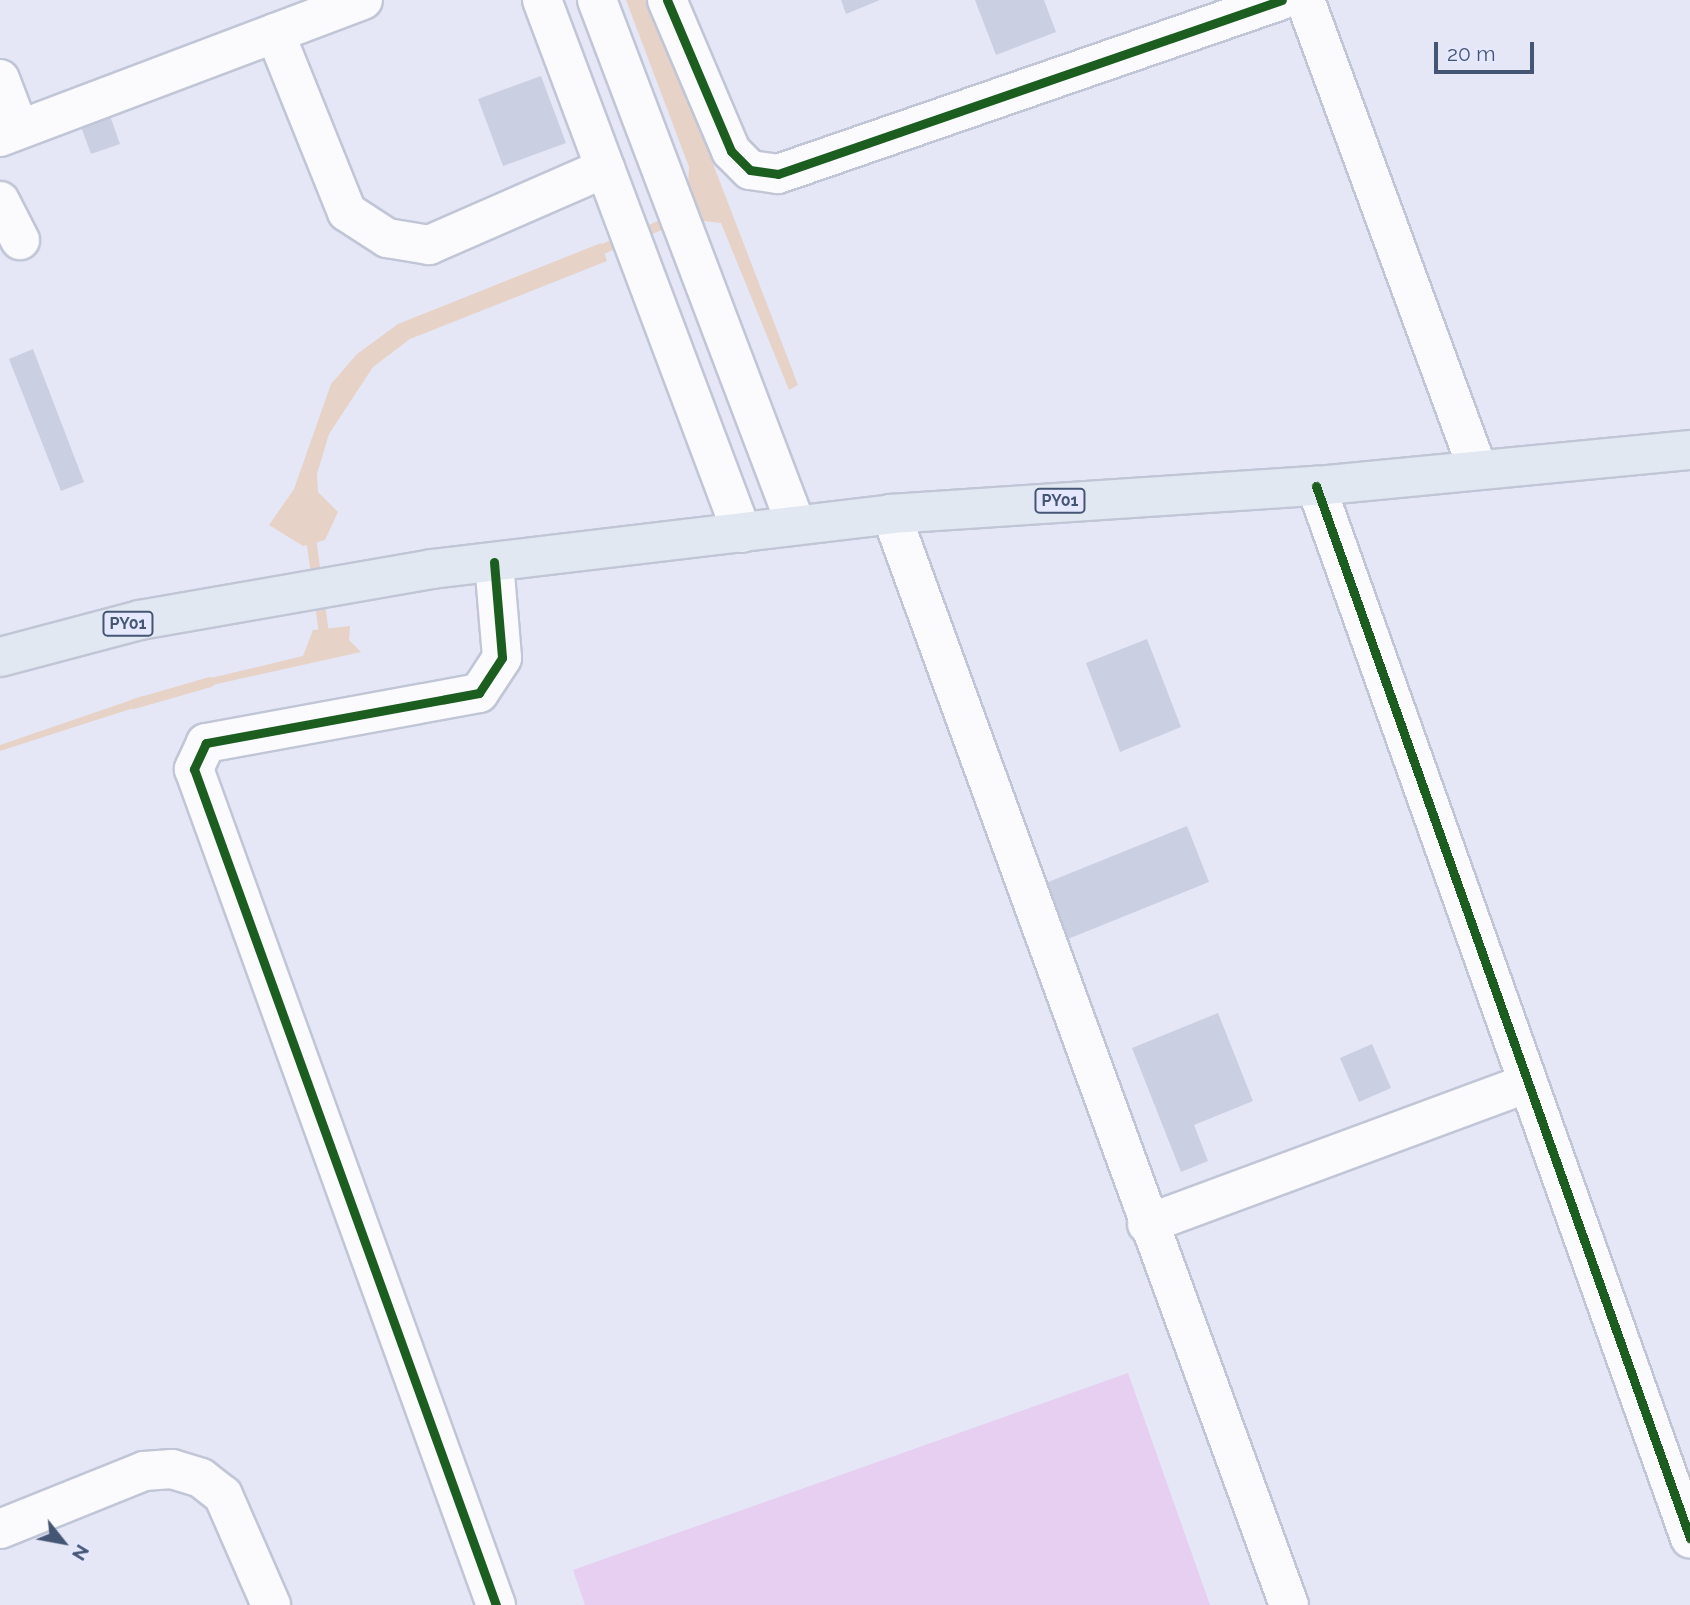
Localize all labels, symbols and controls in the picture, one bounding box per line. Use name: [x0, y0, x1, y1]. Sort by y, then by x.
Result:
scale bar: [1438, 28, 1538, 72]
text: 20 m: [1447, 41, 1495, 66]
road number: PY01: [1034, 488, 1086, 514]
road number: PY01: [102, 611, 154, 636]
north arrow: [28, 1507, 98, 1577]
text: N: [68, 1541, 94, 1565]

